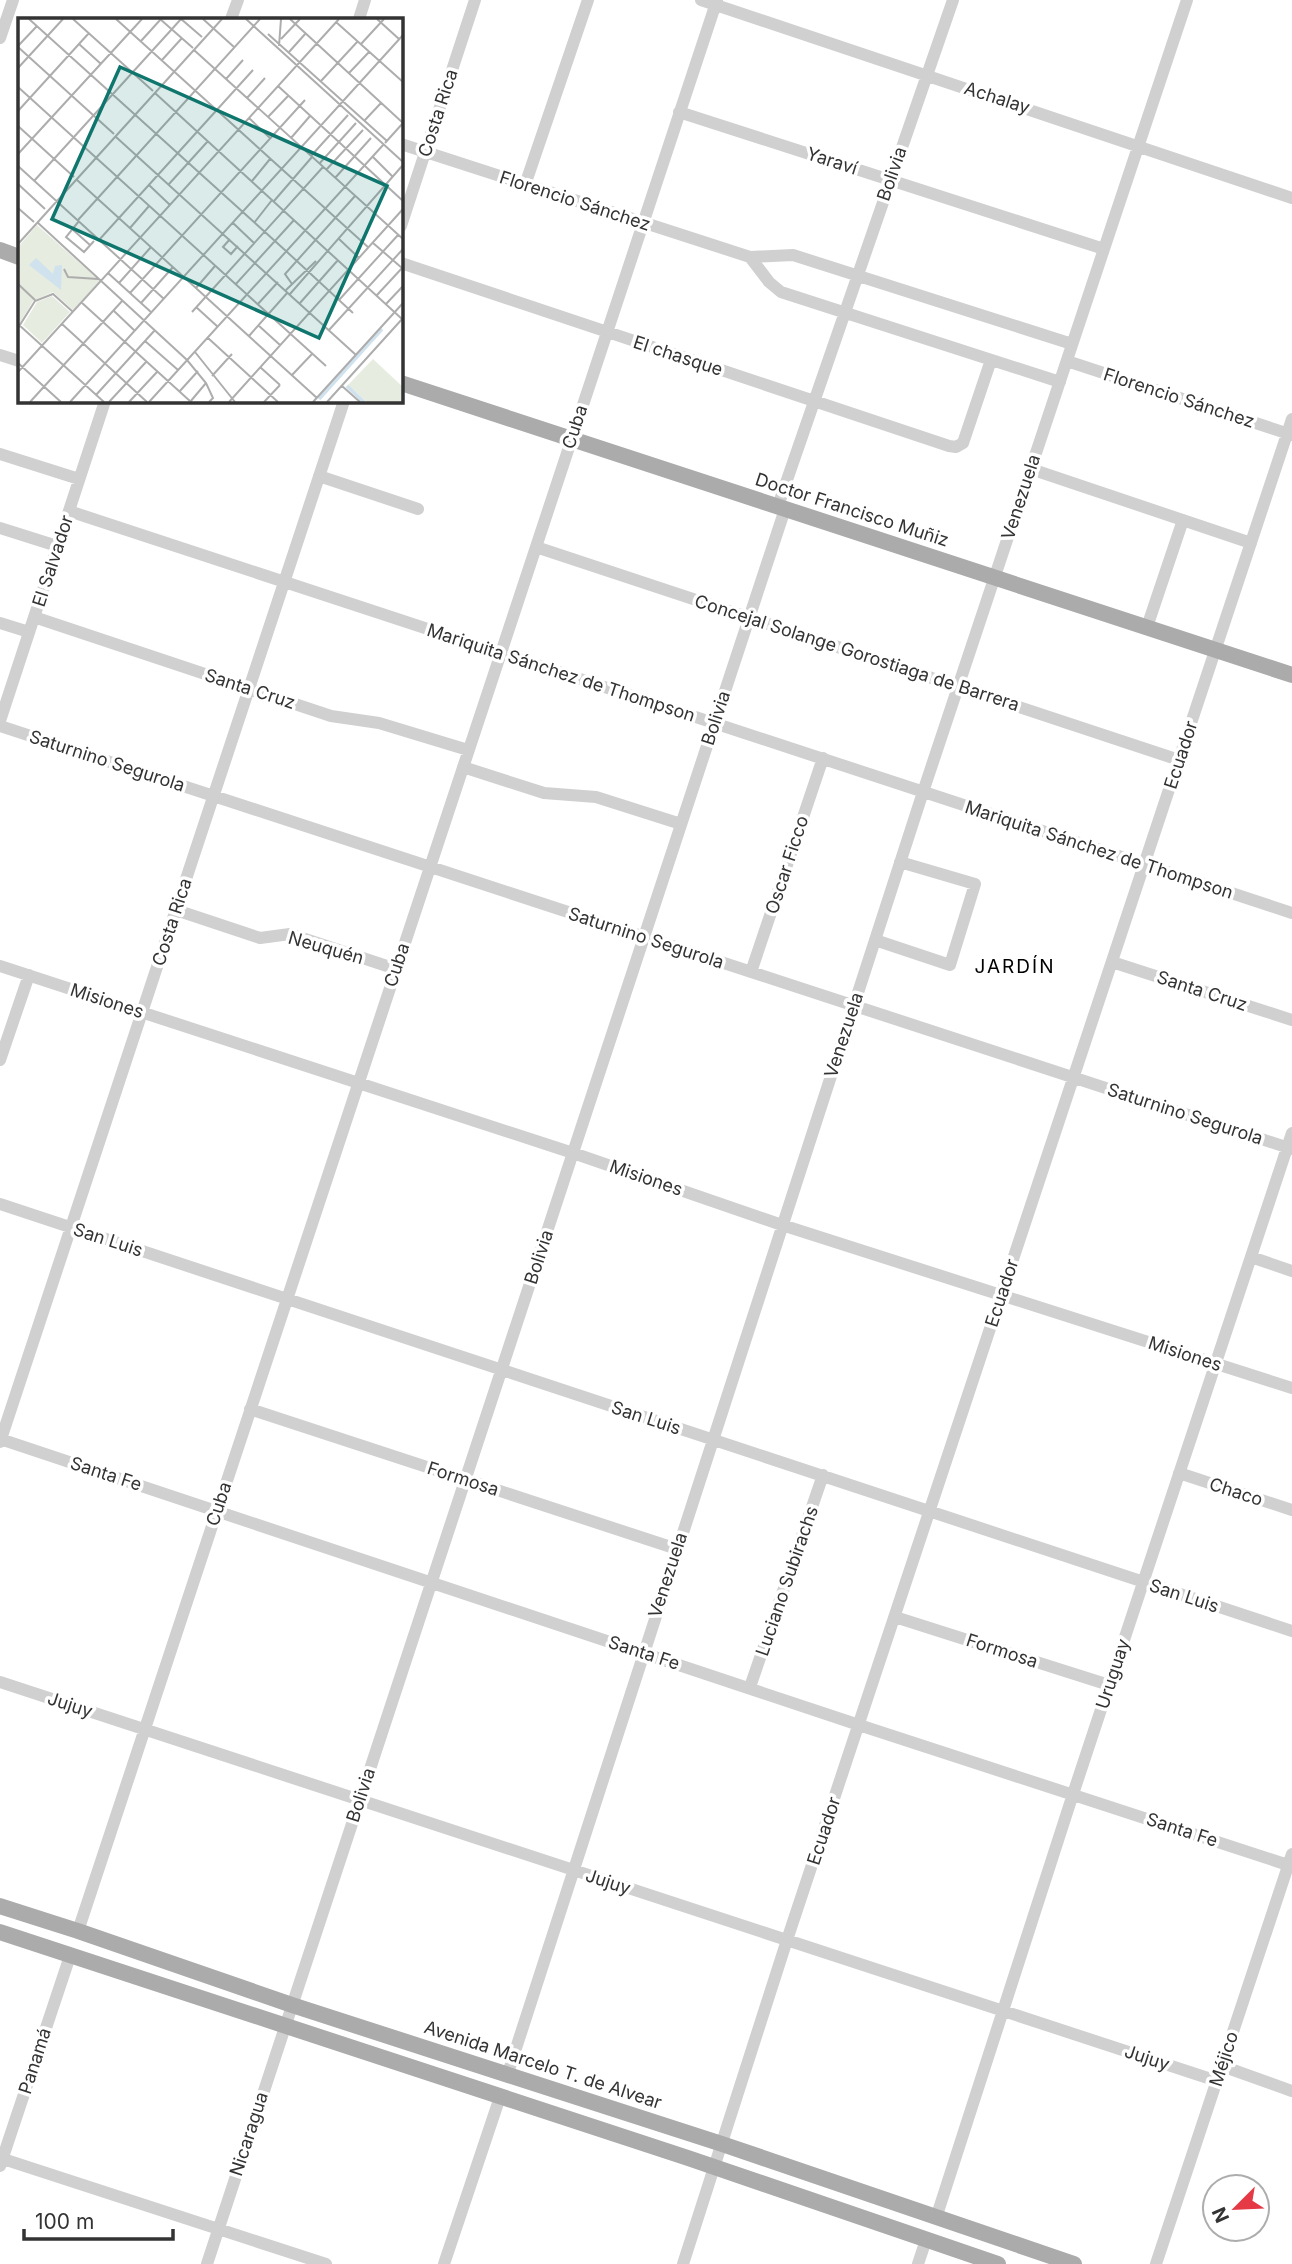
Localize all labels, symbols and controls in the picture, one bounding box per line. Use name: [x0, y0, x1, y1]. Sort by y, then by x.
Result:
inset map: [18, 18, 402, 402]
street label: Costa Rica: [413, 66, 462, 159]
street label: Achalay: [962, 77, 1033, 118]
street label: Yaraví: [804, 142, 861, 179]
street label: Bolivia: [873, 144, 911, 204]
street label: Florencio Sánchez: [497, 166, 653, 235]
street label: El chasque: [631, 331, 726, 380]
street label: Florencio Sánchez: [1101, 363, 1257, 432]
street label: Cuba: [558, 402, 591, 452]
street label: Venezuela: [997, 452, 1044, 542]
street label: Doctor Francisco Muñiz: [753, 468, 952, 551]
street label: El Salvador: [28, 512, 77, 609]
street label: Concejal Solange Gorostiaga de Barrera: [692, 590, 1022, 715]
street label: Mariquita Sánchez de Thompson: [424, 619, 698, 726]
street label: Santa Cruz: [202, 664, 298, 713]
street label: Bolivia: [697, 688, 734, 748]
street label: Ecuador: [1160, 718, 1201, 792]
street label: Saturnino Segurola: [27, 725, 188, 796]
street label: Mariquita Sánchez de Thompson: [962, 796, 1236, 903]
street label: Oscar Ficco: [761, 813, 812, 917]
street label: Costa Rica: [147, 875, 196, 968]
street label: Saturnino Segurola: [566, 902, 727, 973]
street label: Neuquén: [286, 927, 366, 968]
street label: Cuba: [380, 940, 413, 990]
district label: JARDÍN: [975, 954, 1055, 978]
street label: Santa Cruz: [1154, 966, 1250, 1015]
street label: Misiones: [68, 979, 146, 1022]
street label: Venezuela: [820, 990, 867, 1080]
street label: Saturnino Segurola: [1105, 1078, 1266, 1149]
street label: Misiones: [607, 1155, 685, 1200]
street label: San Luis: [71, 1218, 146, 1261]
street label: Bolivia: [520, 1227, 557, 1287]
street label: Ecuador: [981, 1256, 1022, 1330]
street label: Misiones: [1146, 1332, 1224, 1375]
street label: San Luis: [609, 1396, 684, 1439]
street label: Santa Fe: [68, 1452, 145, 1495]
street label: Formosa: [425, 1457, 502, 1500]
street label: Chaco: [1207, 1473, 1266, 1510]
street label: Cuba: [202, 1479, 235, 1529]
street label: Luciano Subirachs: [751, 1503, 822, 1658]
street label: Venezuela: [644, 1530, 691, 1620]
street label: San Luis: [1147, 1574, 1222, 1617]
street label: Formosa: [964, 1629, 1041, 1672]
street label: Santa Fe: [606, 1631, 683, 1674]
street label: Uruguay: [1091, 1636, 1134, 1712]
street label: Jujuy: [45, 1687, 95, 1722]
street label: Bolivia: [342, 1765, 379, 1825]
street label: Ecuador: [803, 1794, 844, 1868]
street label: Santa Fe: [1144, 1808, 1221, 1851]
street label: Jujuy: [583, 1864, 633, 1899]
street label: Avenida Marcelo T. de Alvear: [422, 2016, 665, 2113]
street label: Panamá: [14, 2025, 55, 2097]
street label: Méjico: [1205, 2029, 1242, 2089]
street label: Jujuy: [1122, 2040, 1172, 2075]
street label: Nicaragua: [225, 2089, 272, 2179]
north arrow: [1201, 2173, 1271, 2243]
scale bar: [24, 2198, 173, 2242]
text: N: [1207, 2203, 1234, 2226]
text: 100 m: [35, 2209, 94, 2234]

